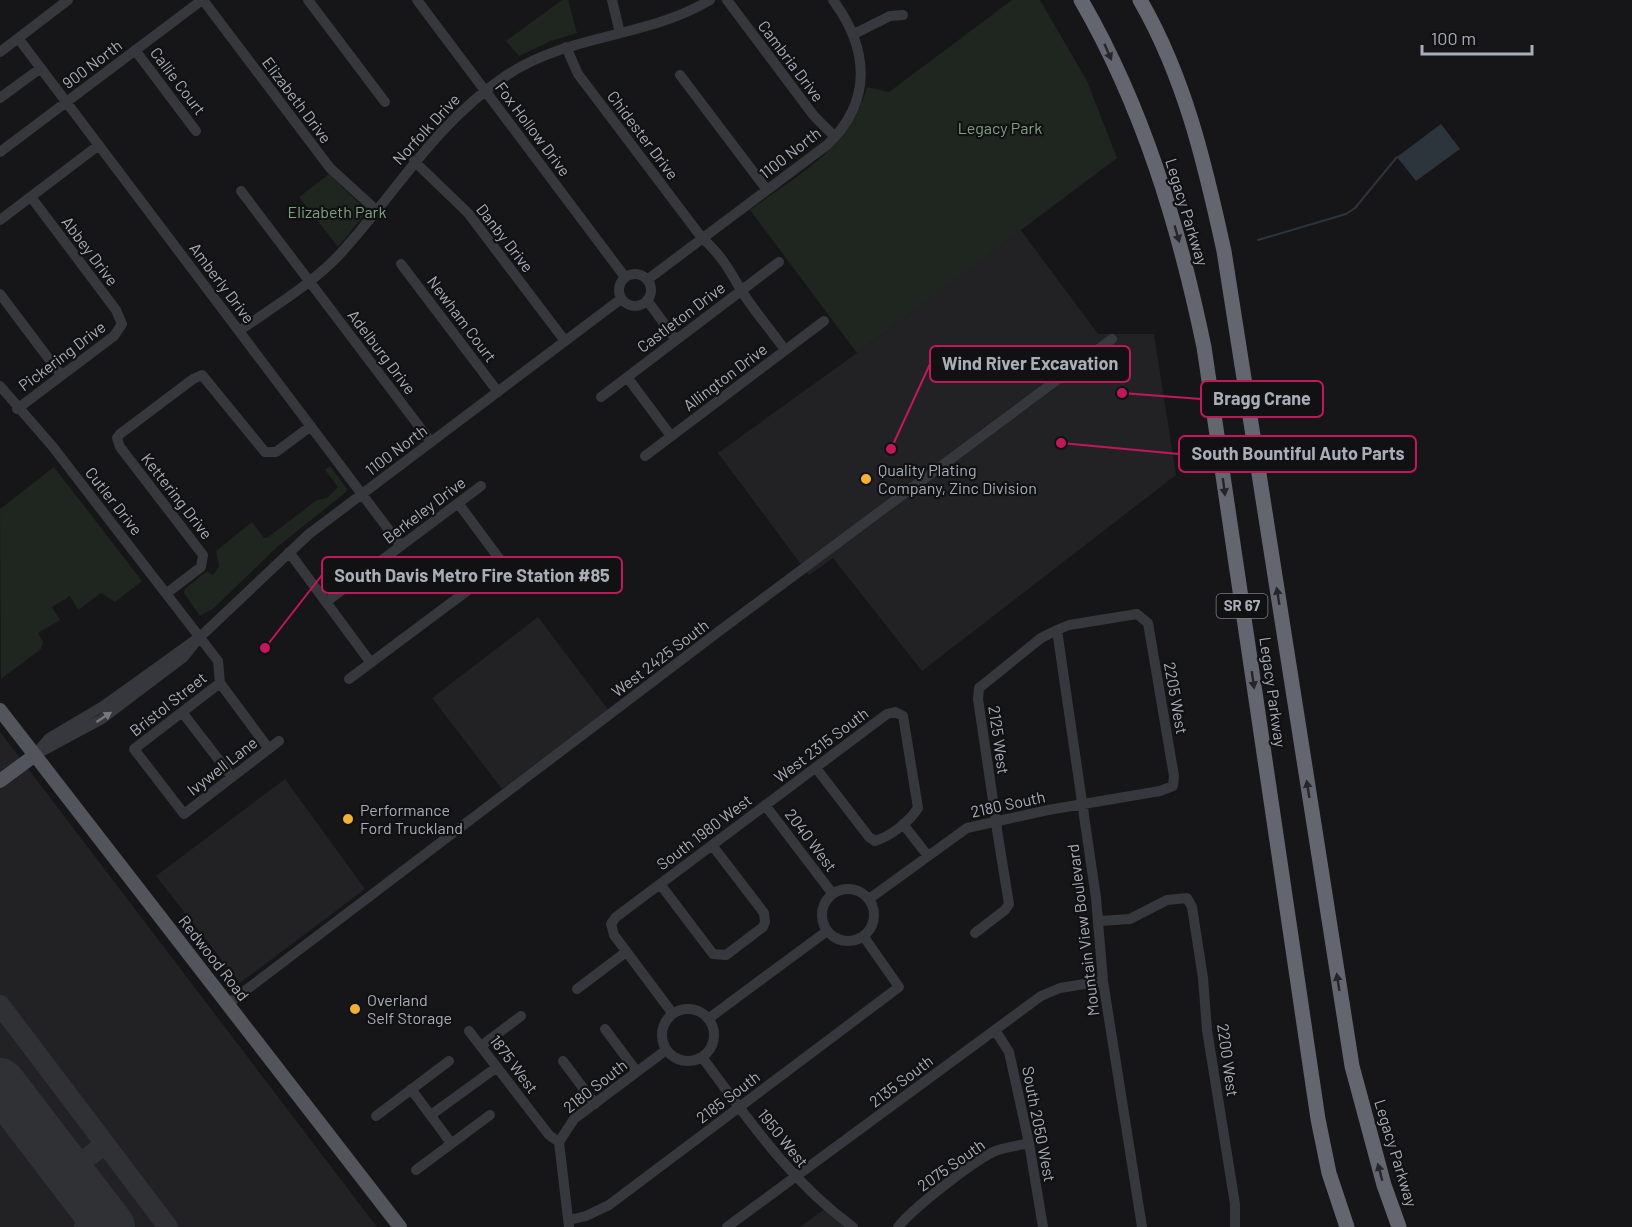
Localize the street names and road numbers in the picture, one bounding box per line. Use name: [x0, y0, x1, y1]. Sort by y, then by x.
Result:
street label: Cambria Drive: [755, 16, 828, 105]
street label: 900 North: [58, 35, 125, 92]
street label: Callie Court: [147, 43, 210, 118]
street label: Elizabeth Drive: [259, 53, 336, 147]
street label: Fox Hollow Drive: [492, 78, 575, 180]
street label: Chidester Drive: [604, 87, 683, 183]
street label: Norfolk Drive: [388, 89, 463, 168]
street label: 1100 North: [755, 123, 824, 182]
street label: Legacy Parkway: [1162, 156, 1213, 268]
street label: Danby Drive: [473, 200, 538, 276]
street label: Abbey Drive: [58, 212, 123, 289]
street label: Amberly Drive: [186, 239, 259, 327]
street label: Newham Court: [424, 272, 501, 365]
street label: Castleton Drive: [633, 277, 728, 356]
street label: Adelburg Drive: [344, 306, 420, 398]
street label: Pickering Drive: [14, 317, 109, 395]
street label: Allington Drive: [679, 339, 770, 414]
street label: 1100 North: [361, 420, 430, 479]
street label: Kettering Drive: [138, 449, 217, 542]
street label: Cutler Drive: [82, 463, 147, 538]
street label: Berkeley Drive: [379, 472, 469, 547]
road number: SR 67: [1216, 594, 1268, 618]
street label: West 2425 South: [607, 615, 712, 700]
street label: Legacy Parkway: [1256, 635, 1291, 749]
street label: 2205 West: [1161, 660, 1192, 735]
street label: Bristol Street: [125, 668, 210, 740]
street label: West 2315 South: [770, 703, 872, 786]
street label: 2125 West: [985, 704, 1014, 775]
street label: Ivywell Lane: [183, 732, 261, 799]
street label: 2180 South: [969, 786, 1047, 821]
street label: South 1980 West: [652, 790, 755, 873]
street label: 2040 West: [782, 805, 841, 875]
street label: Mountain View Boulevard: [1063, 843, 1102, 1017]
street label: Redwood Road: [175, 911, 254, 1004]
street label: 2200 West: [1214, 1022, 1243, 1098]
street label: 1875 West: [486, 1031, 542, 1097]
street label: 2135 South: [865, 1051, 936, 1111]
street label: 2180 South: [559, 1055, 630, 1116]
street label: South 2050 West: [1019, 1064, 1060, 1183]
street label: 2185 South: [692, 1067, 763, 1127]
street label: Legacy Parkway: [1371, 1097, 1422, 1209]
street label: 1950 West: [754, 1105, 813, 1171]
street label: 2075 South: [913, 1135, 988, 1195]

